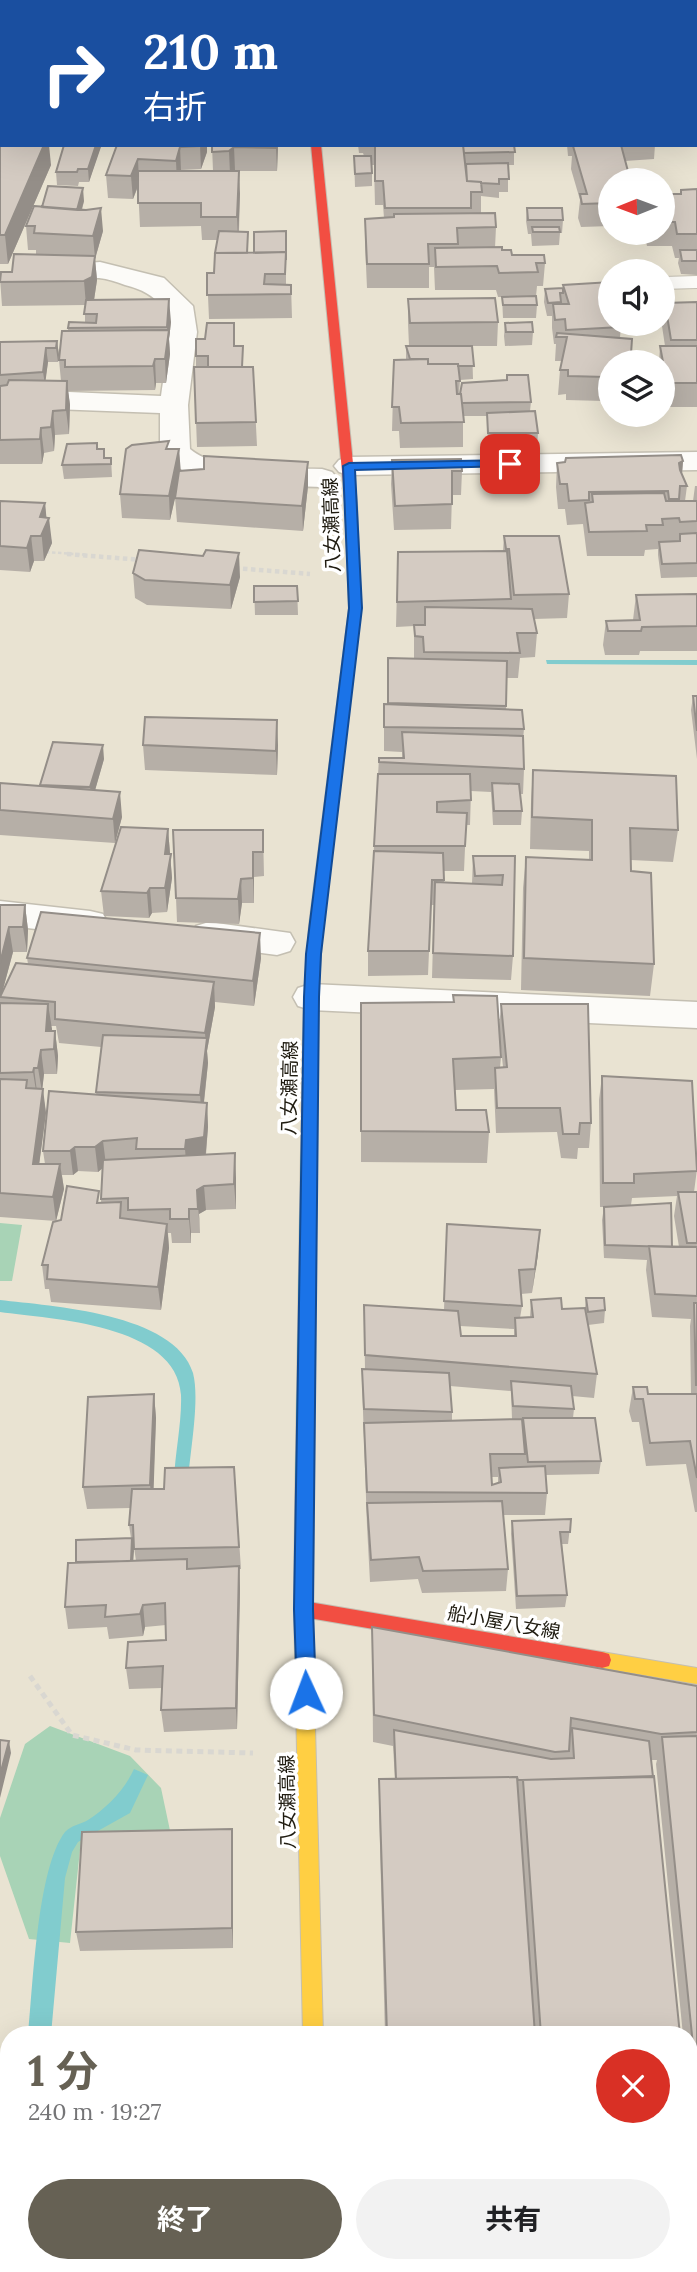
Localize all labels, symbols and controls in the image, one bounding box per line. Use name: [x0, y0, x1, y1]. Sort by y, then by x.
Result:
text: 210 m: [143, 20, 278, 82]
icon: right: [28, 28, 119, 119]
text: 右折: [143, 86, 207, 127]
north arrow: [598, 168, 676, 245]
map controls: [598, 168, 675, 427]
button: sound: [598, 259, 675, 336]
button: layers: [598, 350, 675, 427]
pin: [480, 434, 540, 494]
icon: arrive: [491, 445, 529, 483]
street label: 八女瀬高線: [317, 477, 345, 573]
street label: 八女瀬高線: [276, 1040, 302, 1136]
street label: 船小屋八女線: [446, 1600, 562, 1644]
position arrow: [269, 1656, 343, 1730]
street label: 八女瀬高線: [274, 1754, 300, 1850]
text: 1 分: [28, 2044, 98, 2098]
button: close: [596, 2049, 670, 2123]
text: 240 m · 19:27: [28, 2097, 161, 2126]
button: 終了: [28, 2179, 342, 2259]
button: 共有: [356, 2179, 670, 2259]

